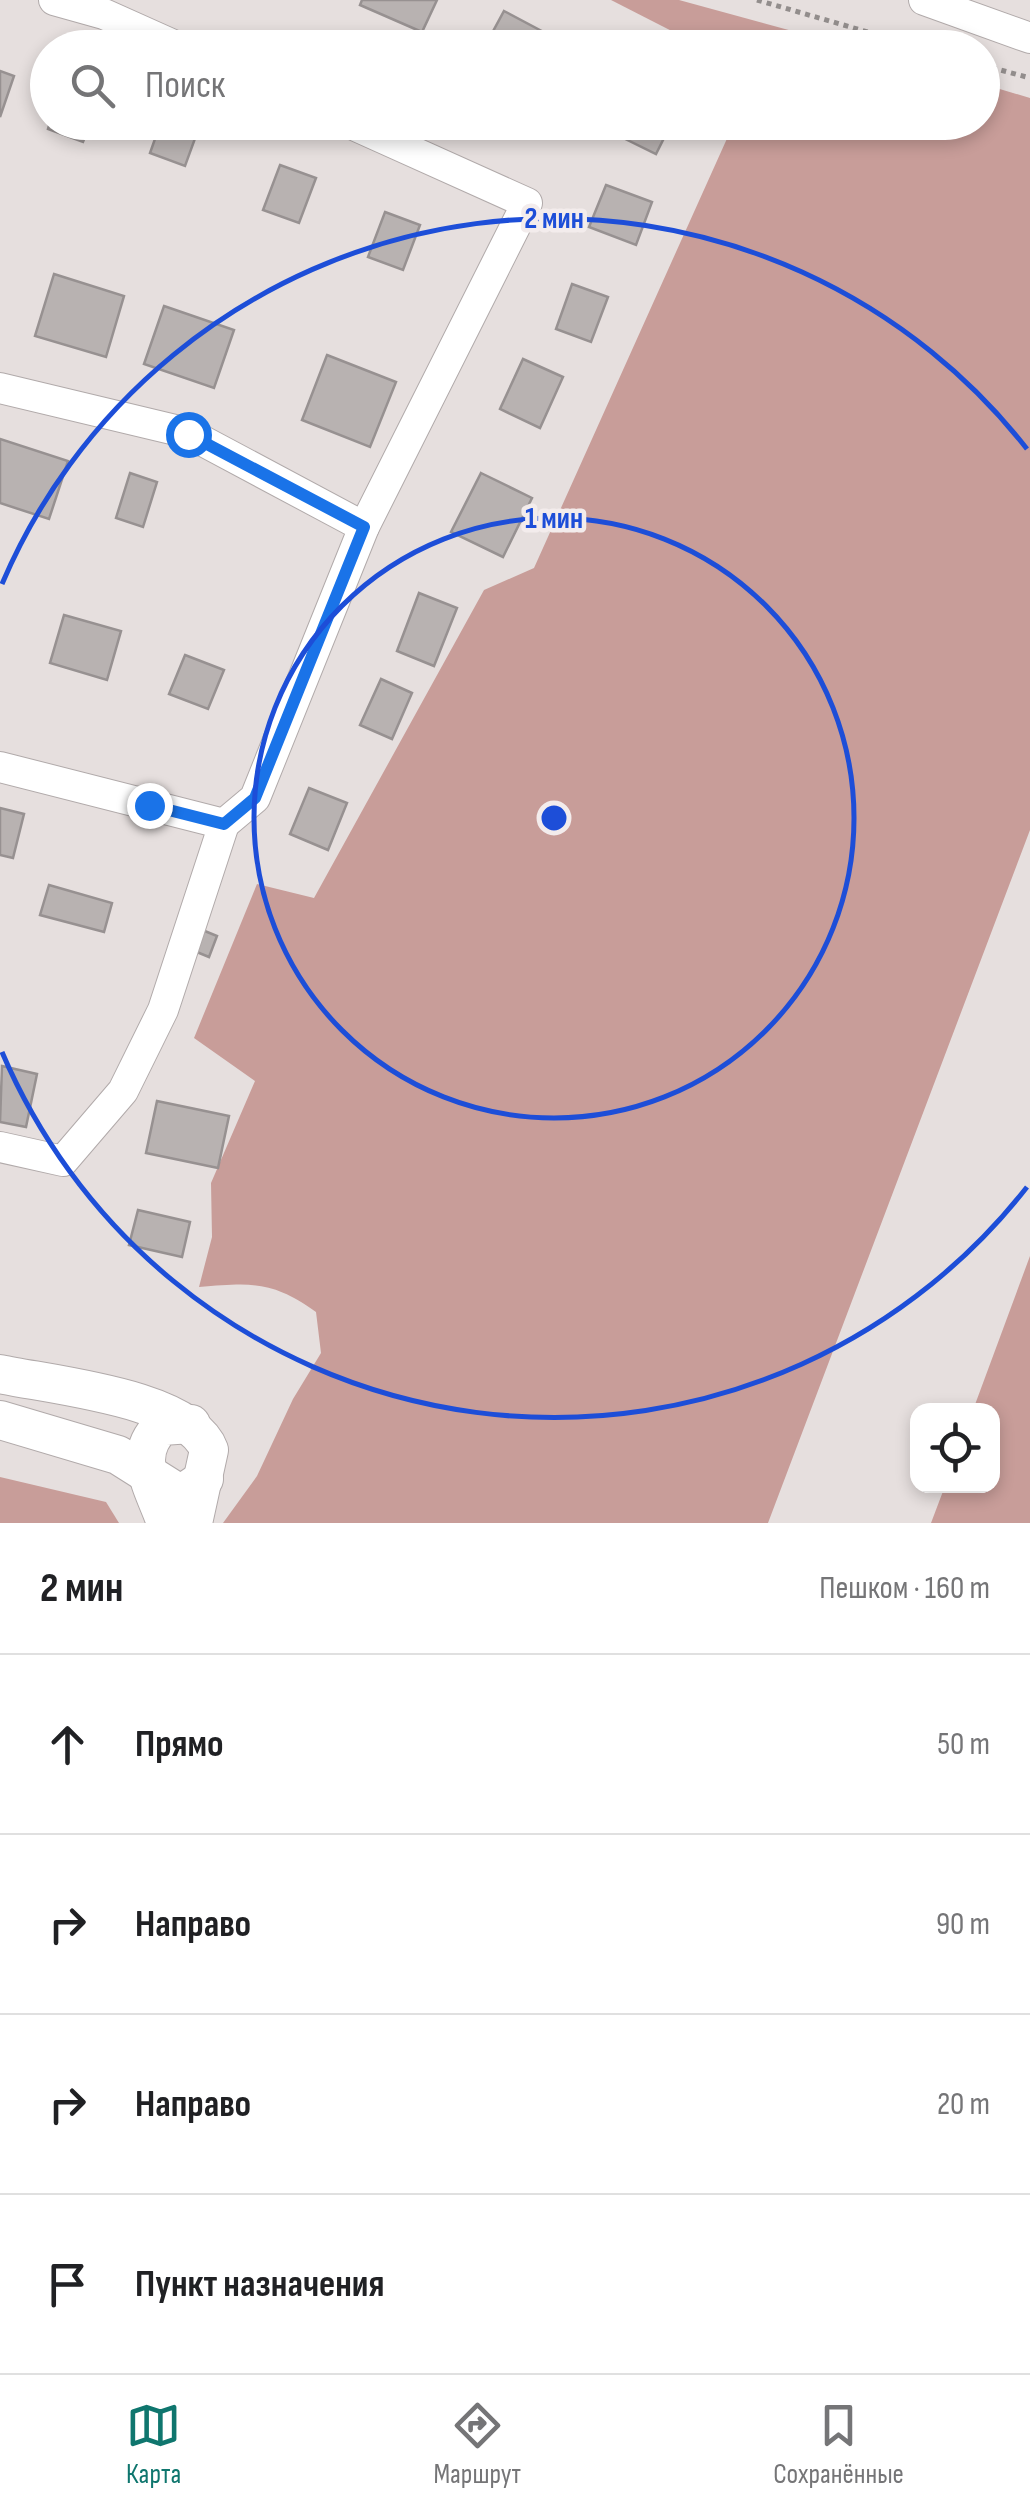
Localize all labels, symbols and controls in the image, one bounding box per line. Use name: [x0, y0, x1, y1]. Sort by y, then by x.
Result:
search box: [30, 30, 1000, 140]
icon: search: [65, 58, 120, 113]
text: Поиск: [145, 63, 225, 108]
text: 2 мин: [524, 201, 584, 237]
route start: [166, 412, 212, 458]
text: 1 мин: [525, 501, 583, 537]
route end: [127, 783, 173, 829]
centre of rings: [536, 800, 572, 836]
map controls: [910, 1403, 1000, 1493]
button: locate: [910, 1403, 1000, 1493]
text: 2 мин: [40, 1563, 123, 1614]
text: Пешком · 160 m: [819, 1569, 990, 1608]
icon: ahead: [40, 1717, 95, 1772]
text: Прямо: [135, 1722, 224, 1767]
text: 50 m: [937, 1725, 990, 1764]
icon: right: [40, 1897, 95, 1952]
text: Направо: [135, 1902, 251, 1947]
text: 90 m: [936, 1905, 990, 1944]
icon: right: [40, 2077, 95, 2132]
text: Направо: [135, 2082, 251, 2127]
text: 20 m: [937, 2085, 990, 2124]
icon: arrive: [40, 2257, 95, 2312]
text: Пункт назначения: [135, 2262, 384, 2307]
tab: Карта: [126, 2398, 181, 2491]
tab: Маршрут: [433, 2398, 521, 2491]
tab: Сохранённые: [773, 2398, 904, 2491]

